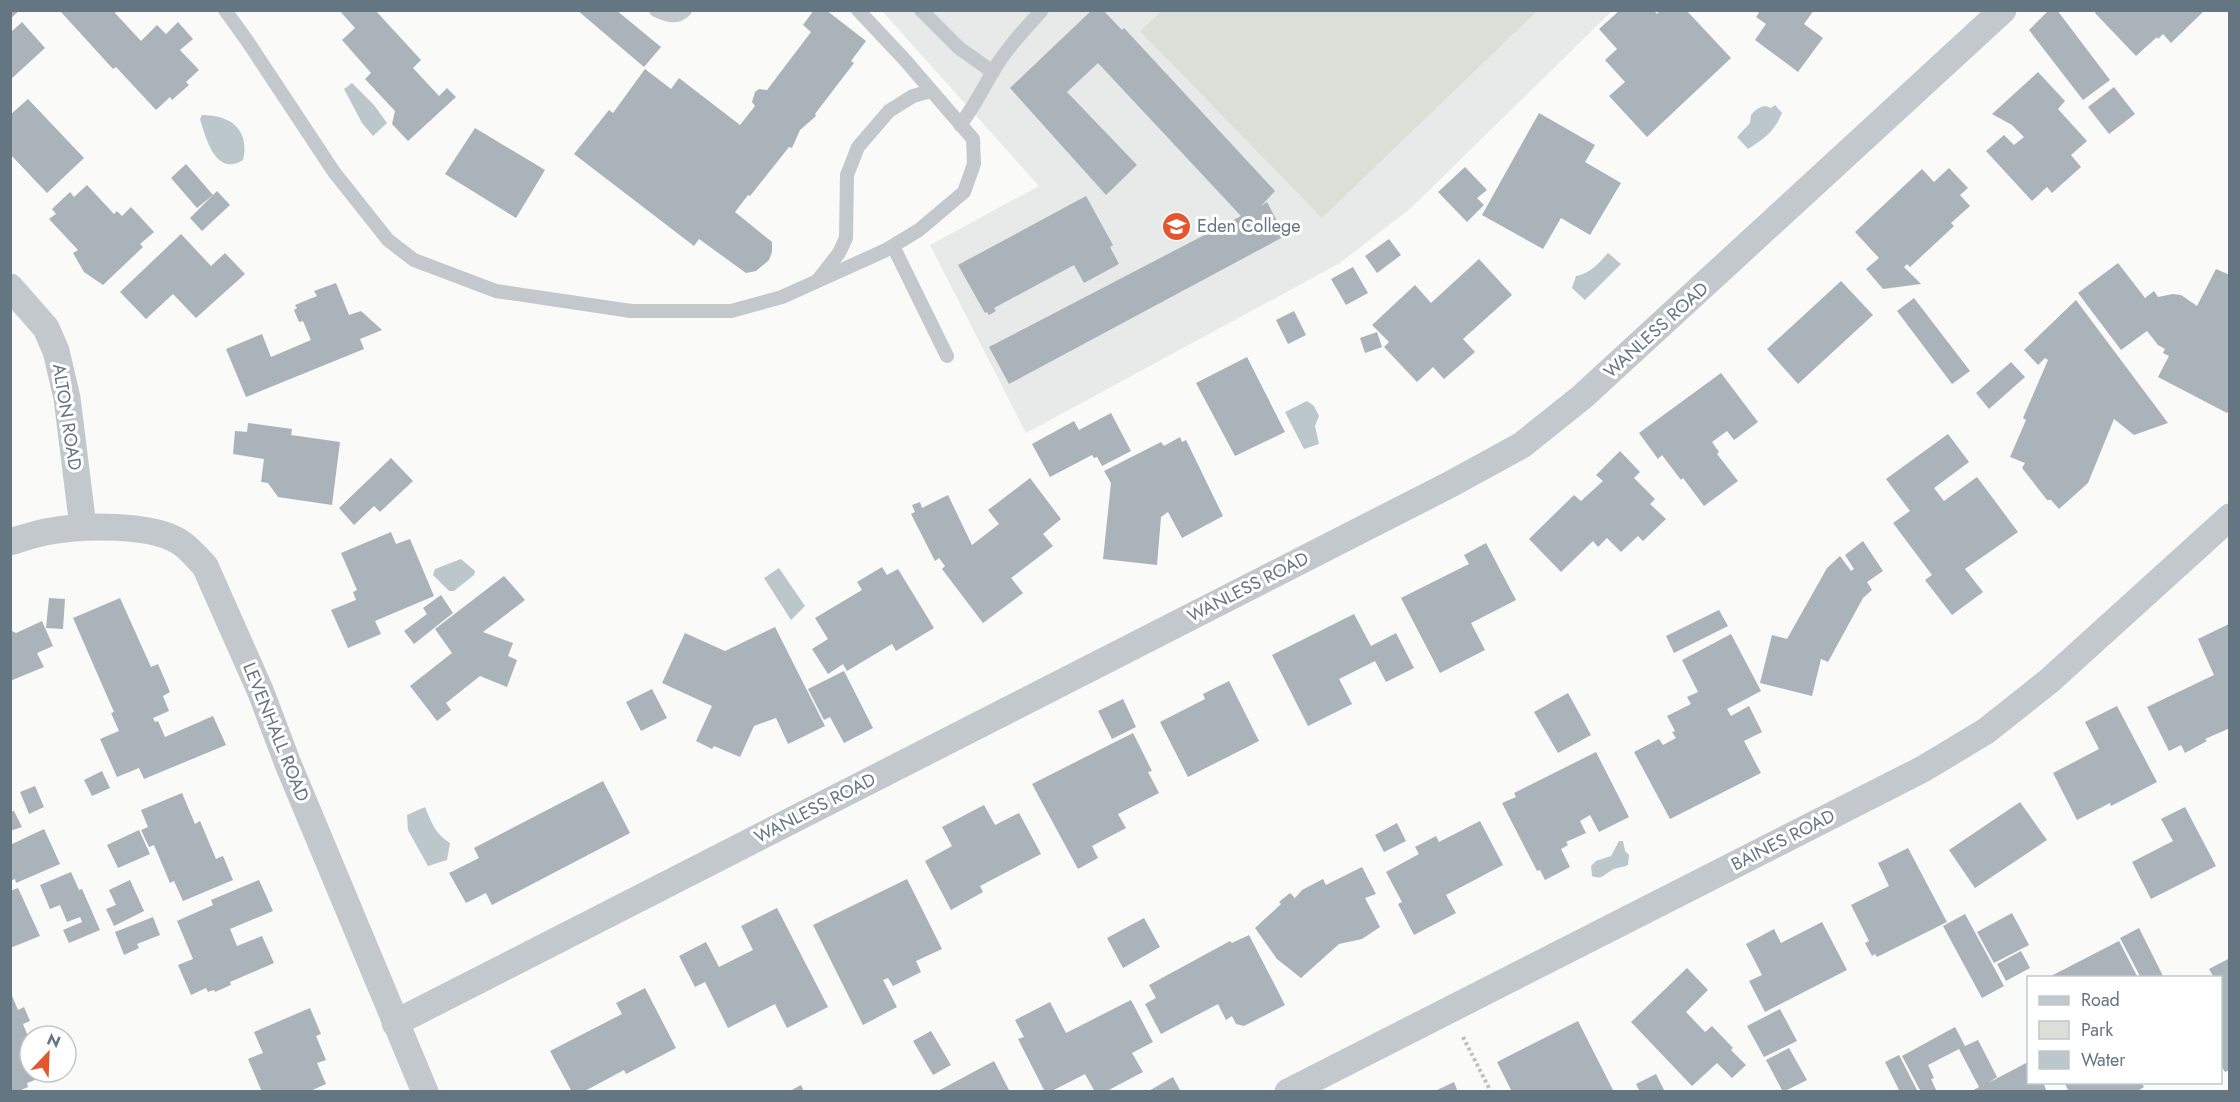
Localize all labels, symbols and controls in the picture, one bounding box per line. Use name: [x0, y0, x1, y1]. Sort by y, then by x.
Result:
school or university icon: Eden College: [1160, 210, 1192, 242]
place label: Eden College: [1197, 213, 1301, 239]
street label: WANLESS ROAD: [1598, 276, 1714, 384]
street label: ALTON ROAD: [46, 362, 88, 472]
street label: WANLESS ROAD: [1183, 545, 1313, 629]
street label: LEVENHALL ROAD: [236, 659, 316, 805]
street label: WANLESS ROAD: [750, 766, 880, 850]
street label: BAINES ROAD: [1727, 803, 1839, 877]
legend: [2027, 976, 2222, 1084]
text: Road: [2081, 987, 2120, 1013]
text: Park: [2081, 1017, 2113, 1043]
north arrow: [18, 1024, 78, 1084]
text: N: [43, 1028, 64, 1054]
text: Water: [2081, 1047, 2126, 1073]

